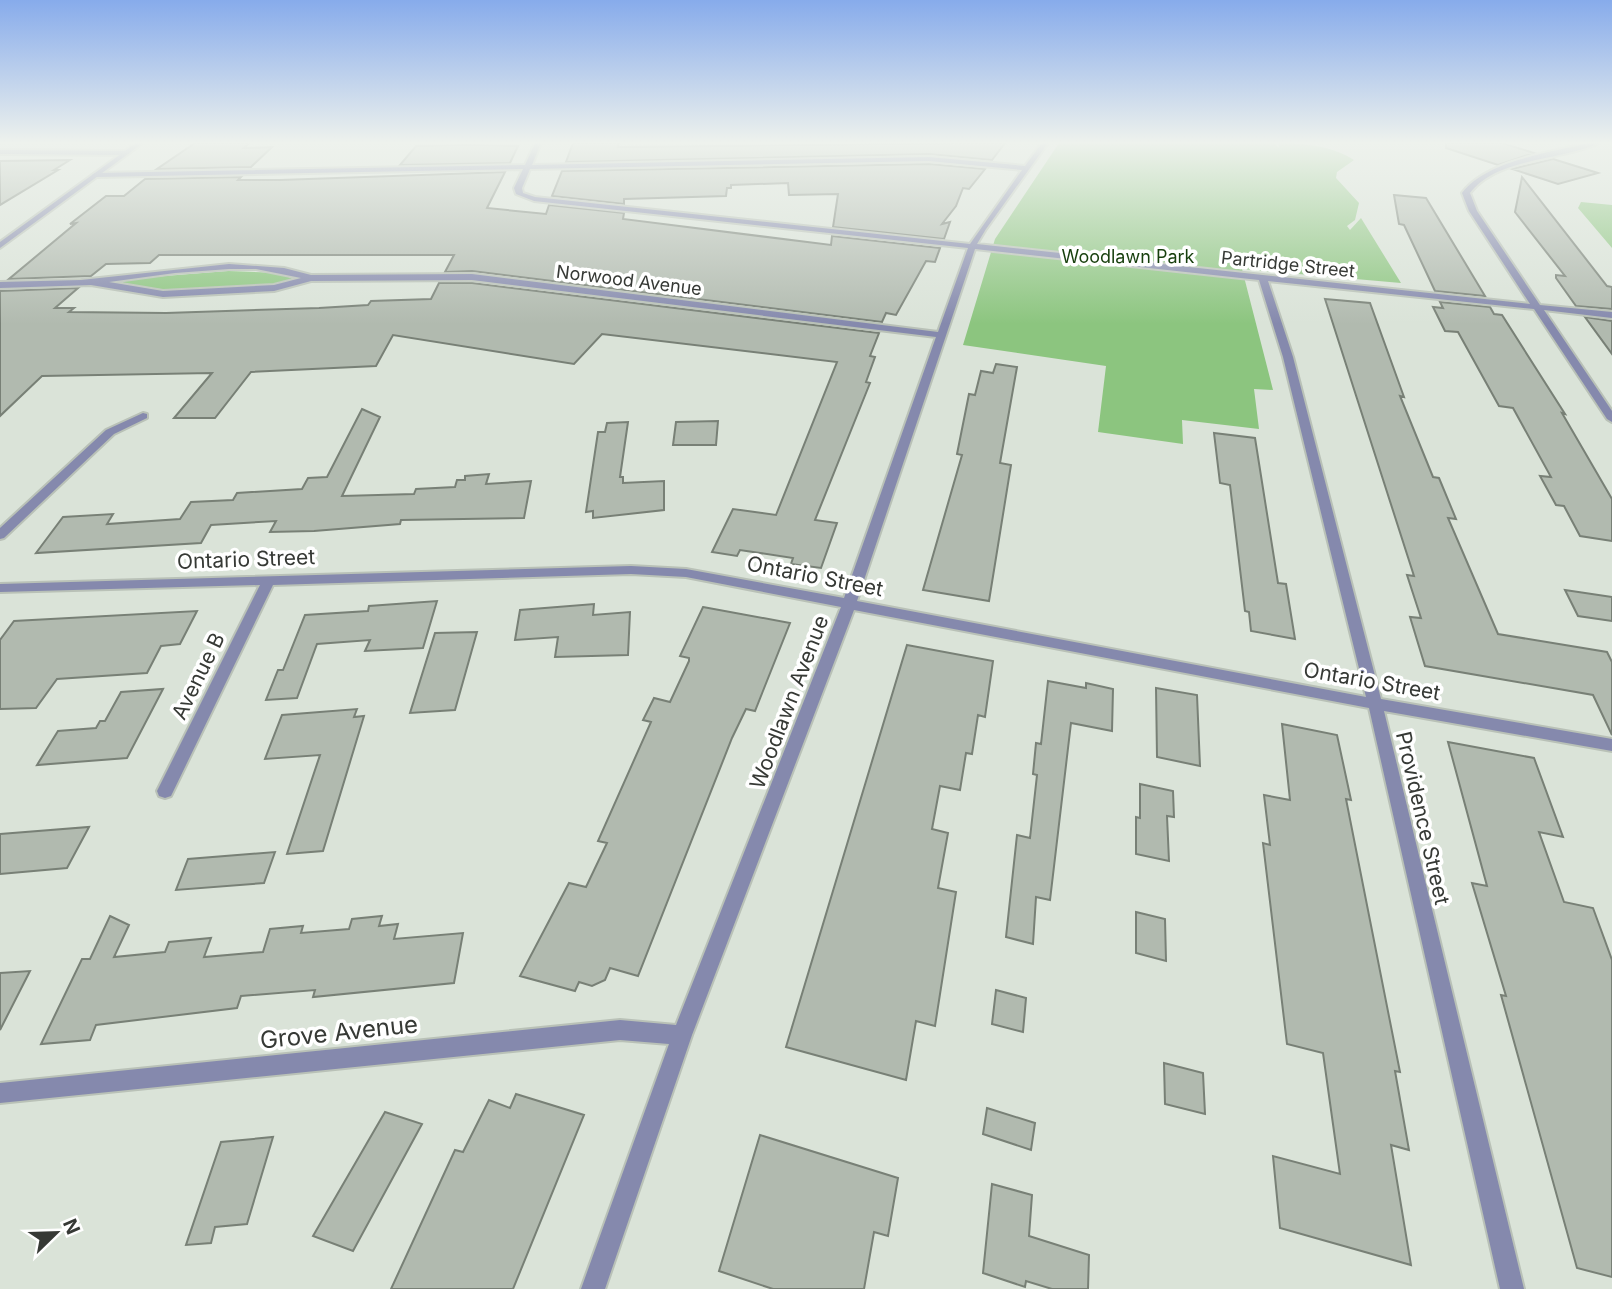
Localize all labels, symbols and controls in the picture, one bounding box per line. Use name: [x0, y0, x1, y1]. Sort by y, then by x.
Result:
park label: Woodlawn Park: [1062, 246, 1195, 267]
street label: Partridge Street: [1220, 247, 1356, 281]
street label: Norwood Avenue: [555, 261, 703, 299]
street label: Ontario Street: [176, 544, 316, 574]
street label: Ontario Street: [745, 551, 885, 601]
street label: Woodlawn Avenue: [744, 612, 834, 792]
street label: Avenue B: [166, 629, 230, 723]
street label: Ontario Street: [1302, 657, 1442, 705]
street label: Providence Street: [1391, 729, 1455, 907]
street label: Grove Avenue: [259, 1009, 419, 1055]
north arrow: [21, 1198, 91, 1268]
text: N: [58, 1215, 85, 1238]

